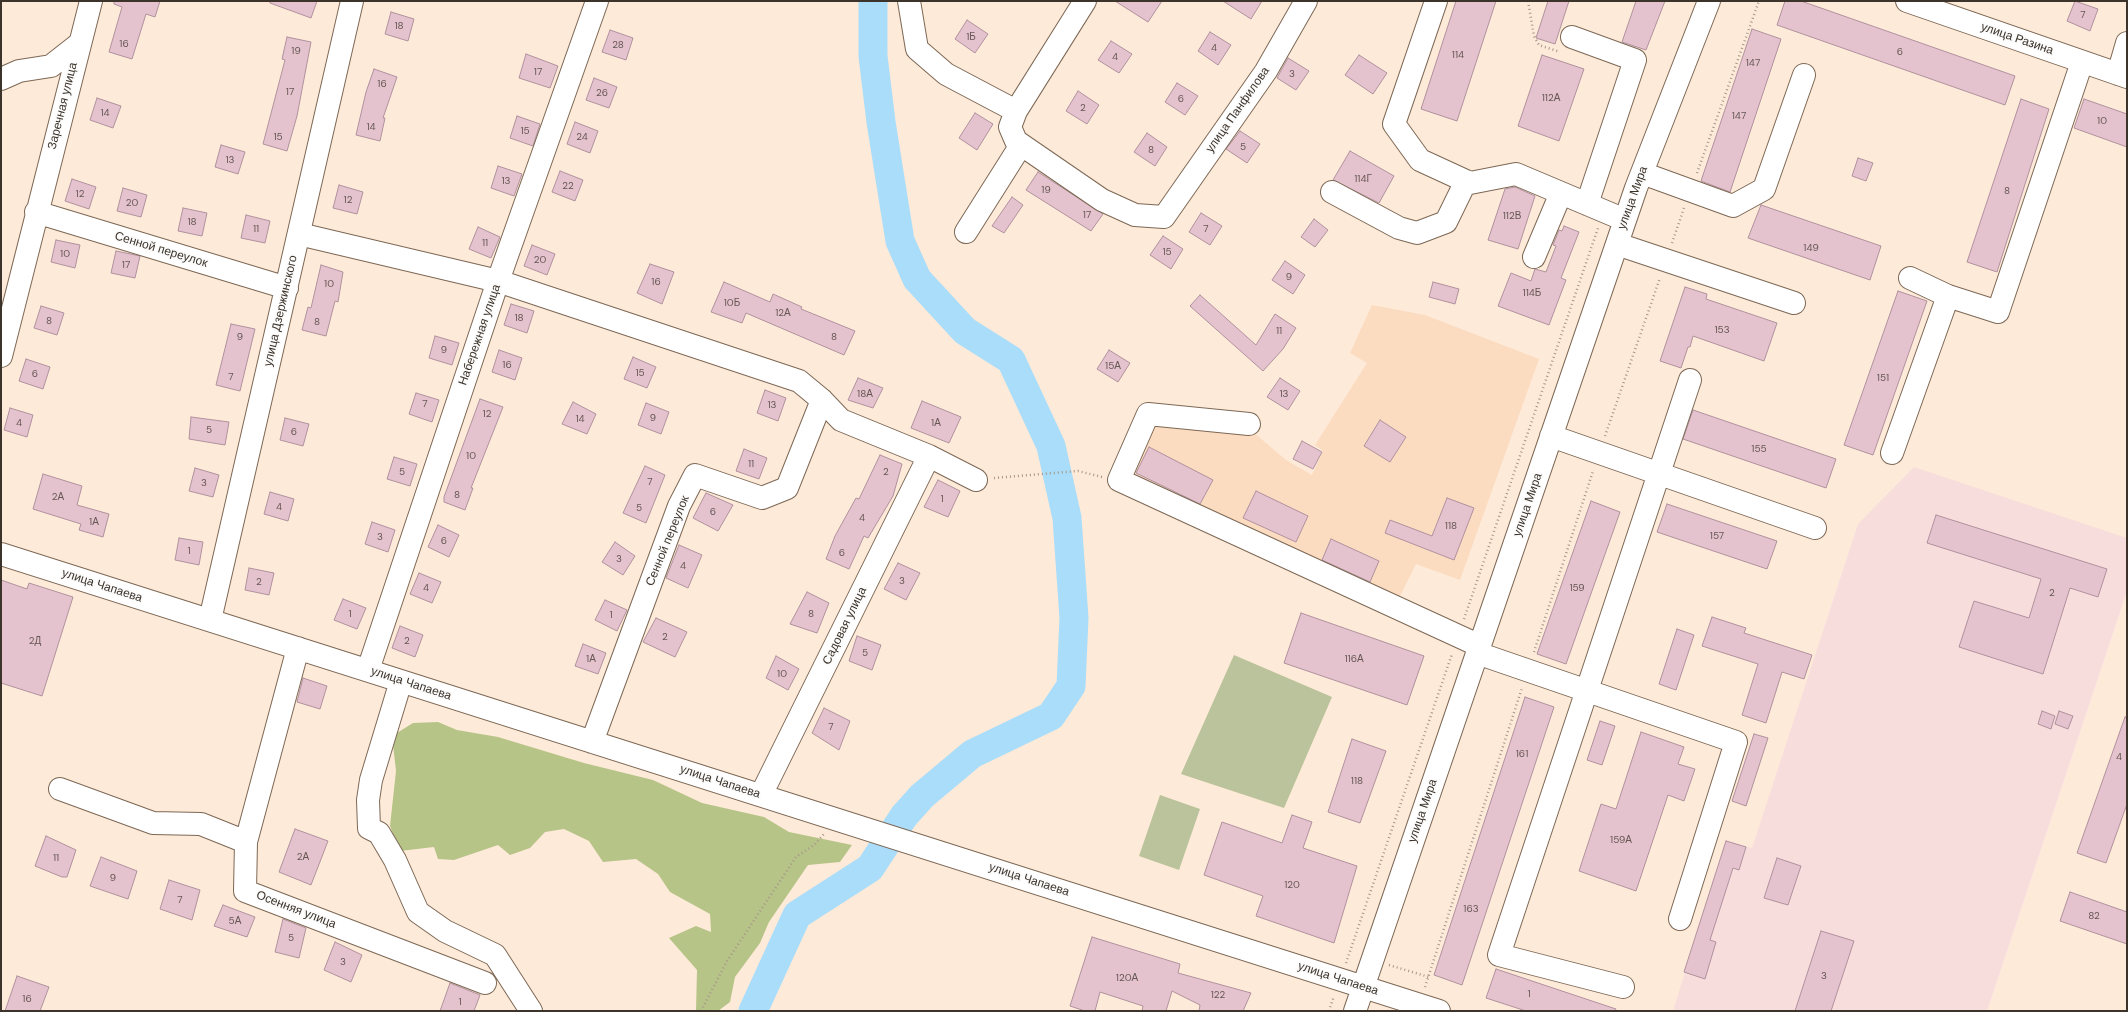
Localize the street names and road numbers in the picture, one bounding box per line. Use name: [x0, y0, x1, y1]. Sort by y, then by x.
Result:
street label: улица Разина: [1979, 20, 2055, 58]
street label: Заречная улица: [45, 61, 81, 151]
street label: улица Панфилова: [1203, 64, 1273, 156]
street label: улица Мира: [1615, 164, 1651, 232]
street label: Сенной переулок: [113, 229, 209, 271]
street label: улица Дзержинского: [261, 254, 301, 368]
street label: Набережная улица: [456, 283, 504, 387]
street label: улица Мира: [1510, 471, 1546, 539]
street label: Сенной переулок: [643, 494, 693, 588]
street label: улица Чапаева: [60, 566, 144, 606]
street label: Садовая улица: [820, 585, 870, 667]
street label: улица Чапаева: [369, 664, 453, 704]
street label: улица Чапаева: [678, 762, 762, 802]
street label: улица Мира: [1405, 777, 1441, 845]
street label: улица Чапаева: [987, 860, 1071, 900]
street label: Осенняя улица: [254, 888, 338, 932]
street label: улица Чапаева: [1296, 959, 1380, 999]

